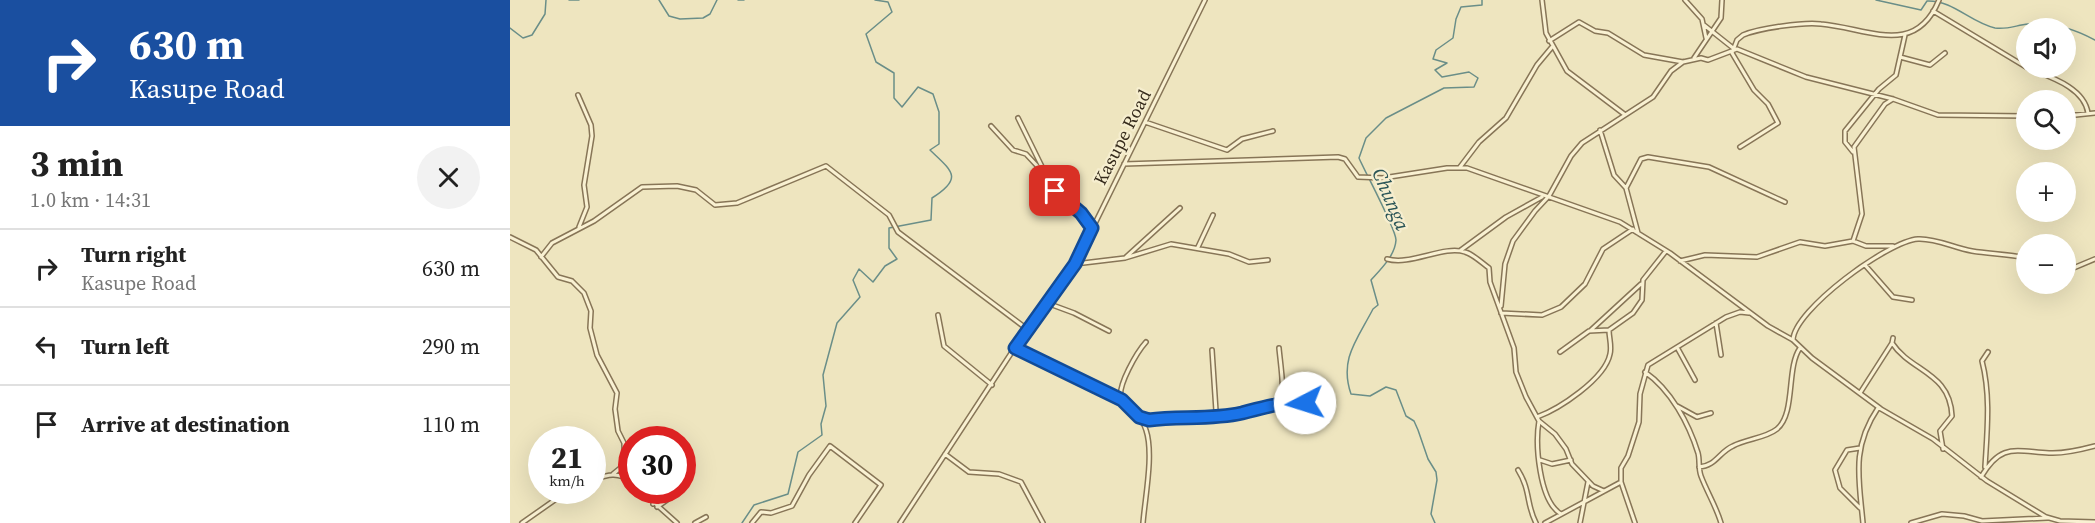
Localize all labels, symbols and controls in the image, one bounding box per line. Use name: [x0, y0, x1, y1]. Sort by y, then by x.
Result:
text: 630 m: [129, 15, 244, 73]
map controls: [2016, 18, 2076, 294]
button: sound: [2016, 18, 2076, 78]
icon: right: [30, 24, 108, 102]
text: Kasupe Road: [129, 70, 285, 107]
street label: Kasupe Road: [1087, 85, 1157, 189]
button: search: [2016, 90, 2076, 150]
text: 3 min: [30, 139, 123, 188]
button: close: [417, 146, 480, 209]
button: +: [2016, 162, 2076, 222]
water label: Chunga: [1365, 164, 1417, 235]
pin: [1029, 165, 1080, 216]
icon: arrive: [1038, 174, 1071, 207]
text: 1.0 km · 14:31: [30, 186, 151, 214]
button: −: [2016, 234, 2076, 294]
text: Turn right: [81, 239, 186, 269]
icon: right: [30, 252, 63, 285]
text: 630 m: [422, 253, 480, 283]
text: Kasupe Road: [81, 269, 196, 297]
icon: left: [30, 330, 63, 363]
text: Turn left: [81, 331, 169, 361]
text: 290 m: [422, 331, 480, 361]
position arrow: [1273, 371, 1337, 435]
icon: arrive: [30, 408, 63, 441]
text: Arrive at destination: [81, 409, 290, 439]
text: 110 m: [422, 409, 480, 439]
speed limit sign: 30: [618, 426, 696, 504]
text: 21: [551, 437, 583, 478]
text: km/h: [549, 470, 585, 491]

